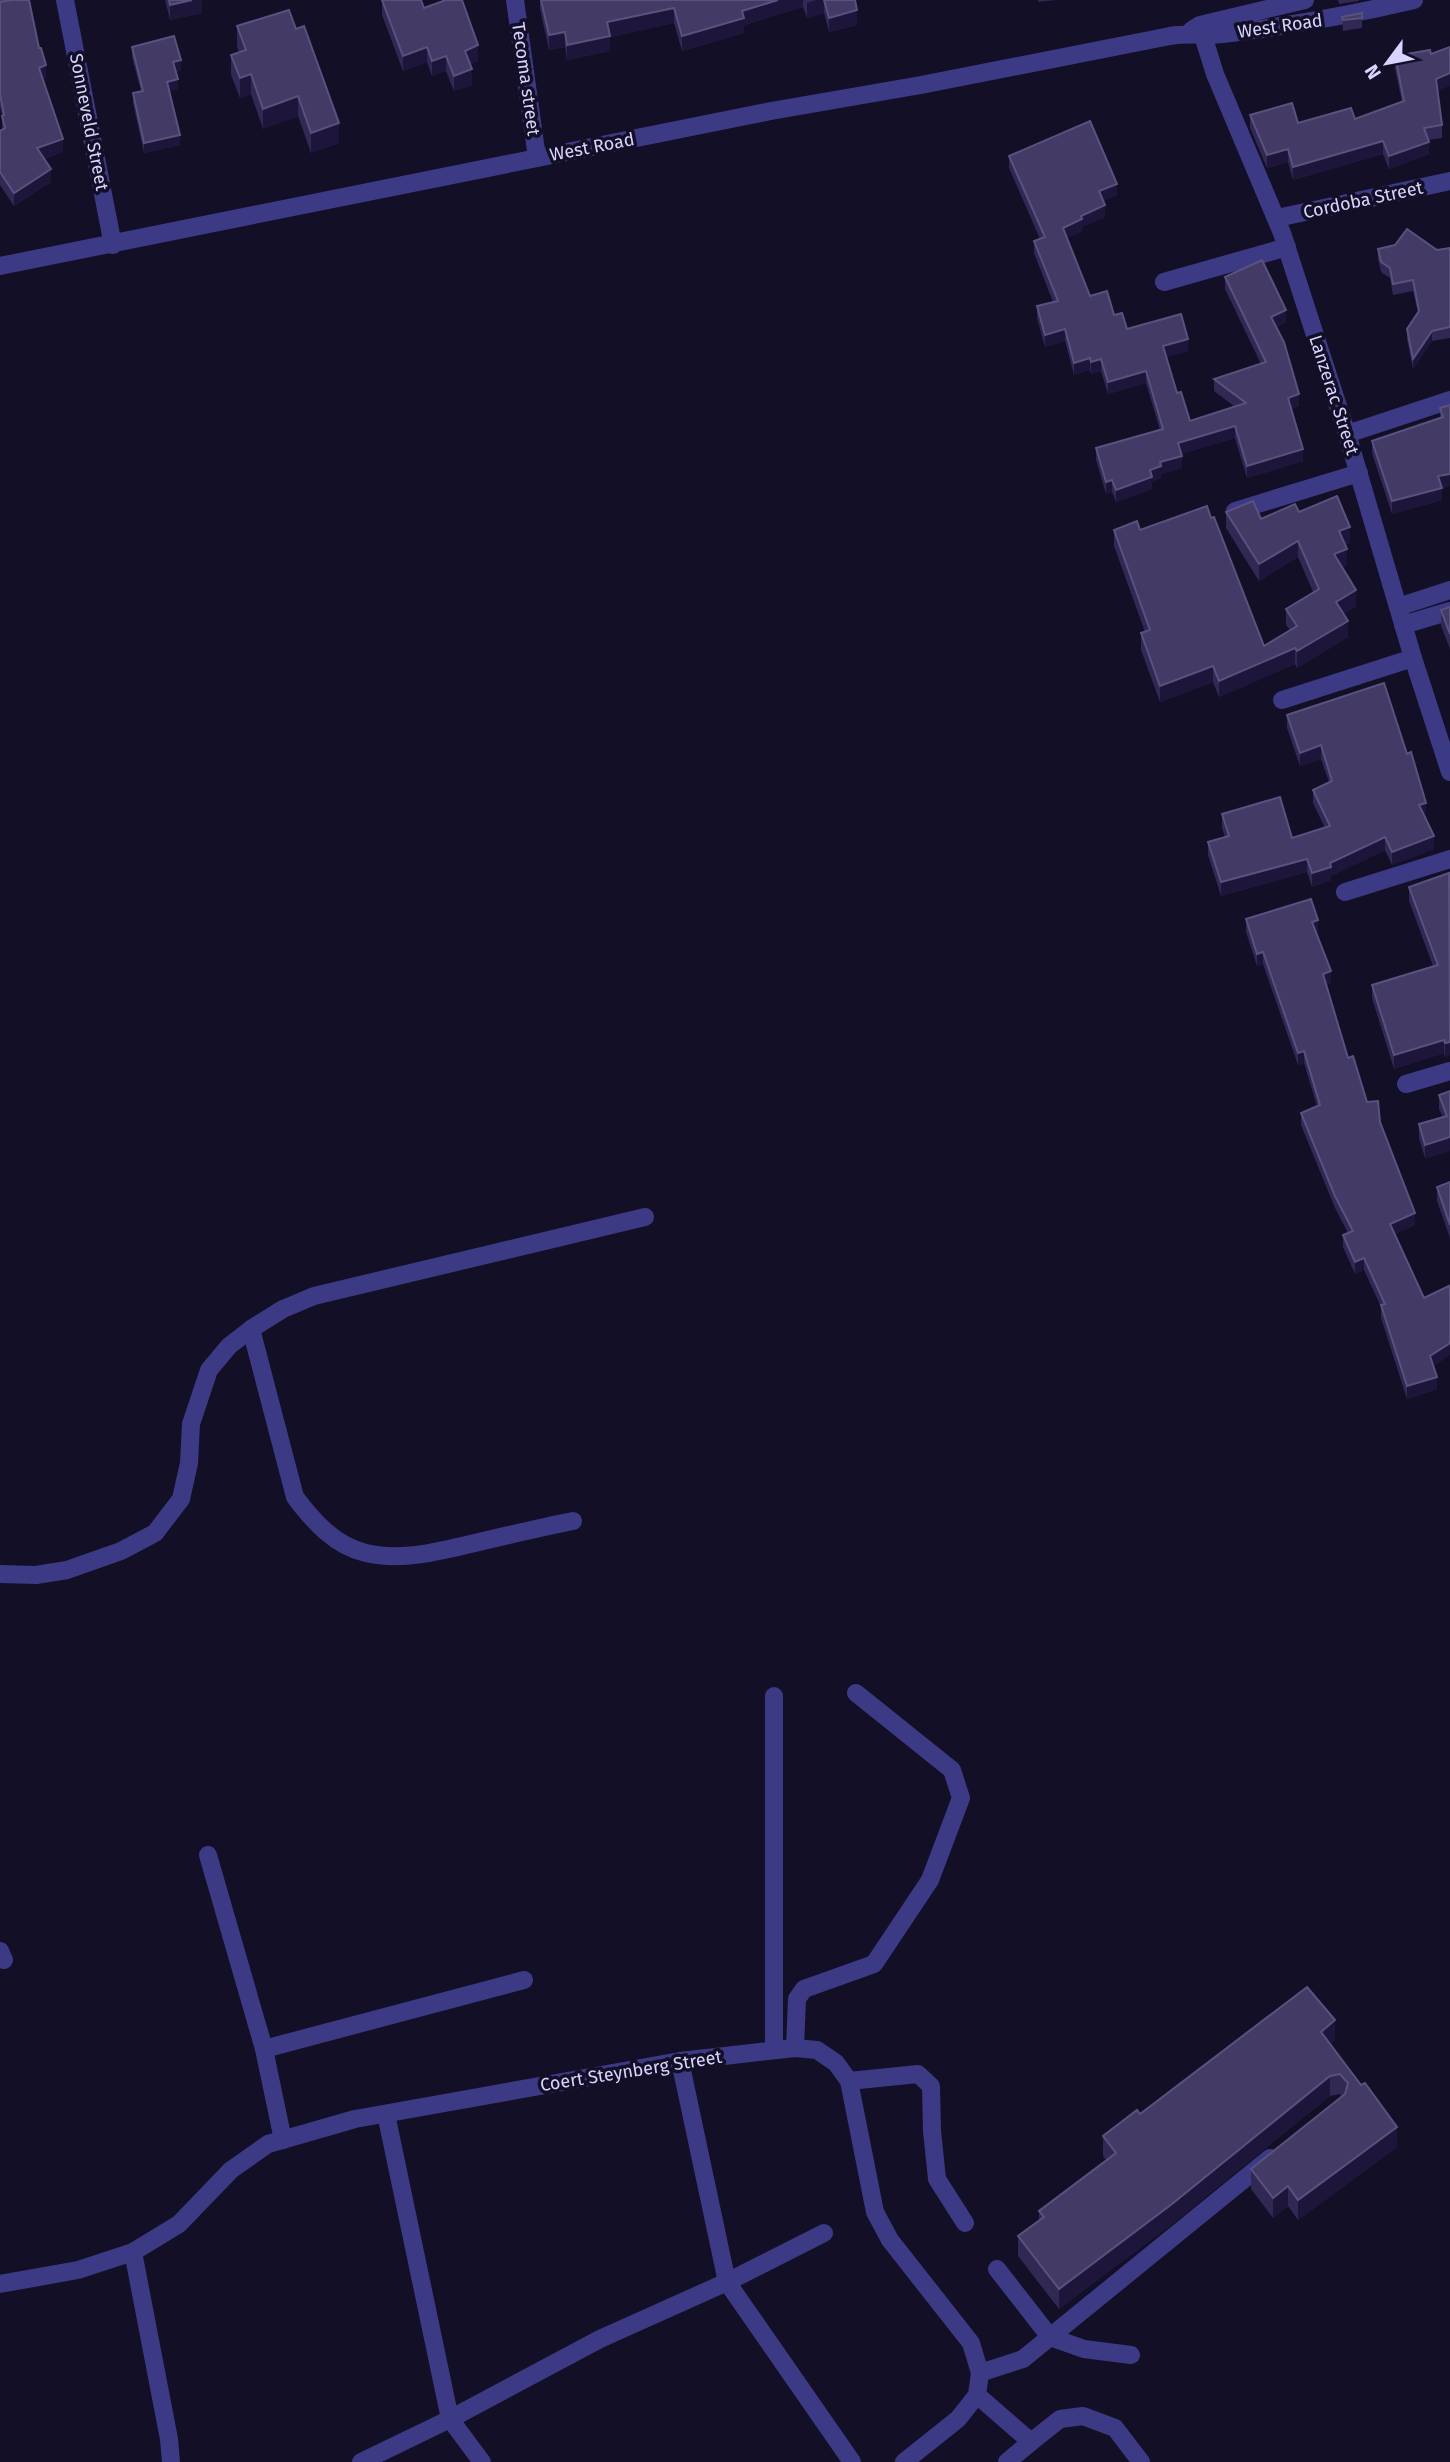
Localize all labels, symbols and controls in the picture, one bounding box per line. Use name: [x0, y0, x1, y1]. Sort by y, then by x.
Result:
street label: West Road: [1236, 9, 1324, 43]
street label: Tecoma street: [507, 21, 545, 138]
north arrow: [1352, 28, 1422, 98]
street label: Sonneveld Street: [65, 52, 113, 193]
text: N: [1360, 60, 1386, 83]
street label: West Road: [548, 128, 636, 166]
street label: Cordoba Street: [1301, 176, 1425, 223]
street label: Lanzerac Street: [1304, 332, 1364, 458]
street label: Coert Steynberg Street: [539, 2046, 724, 2096]

